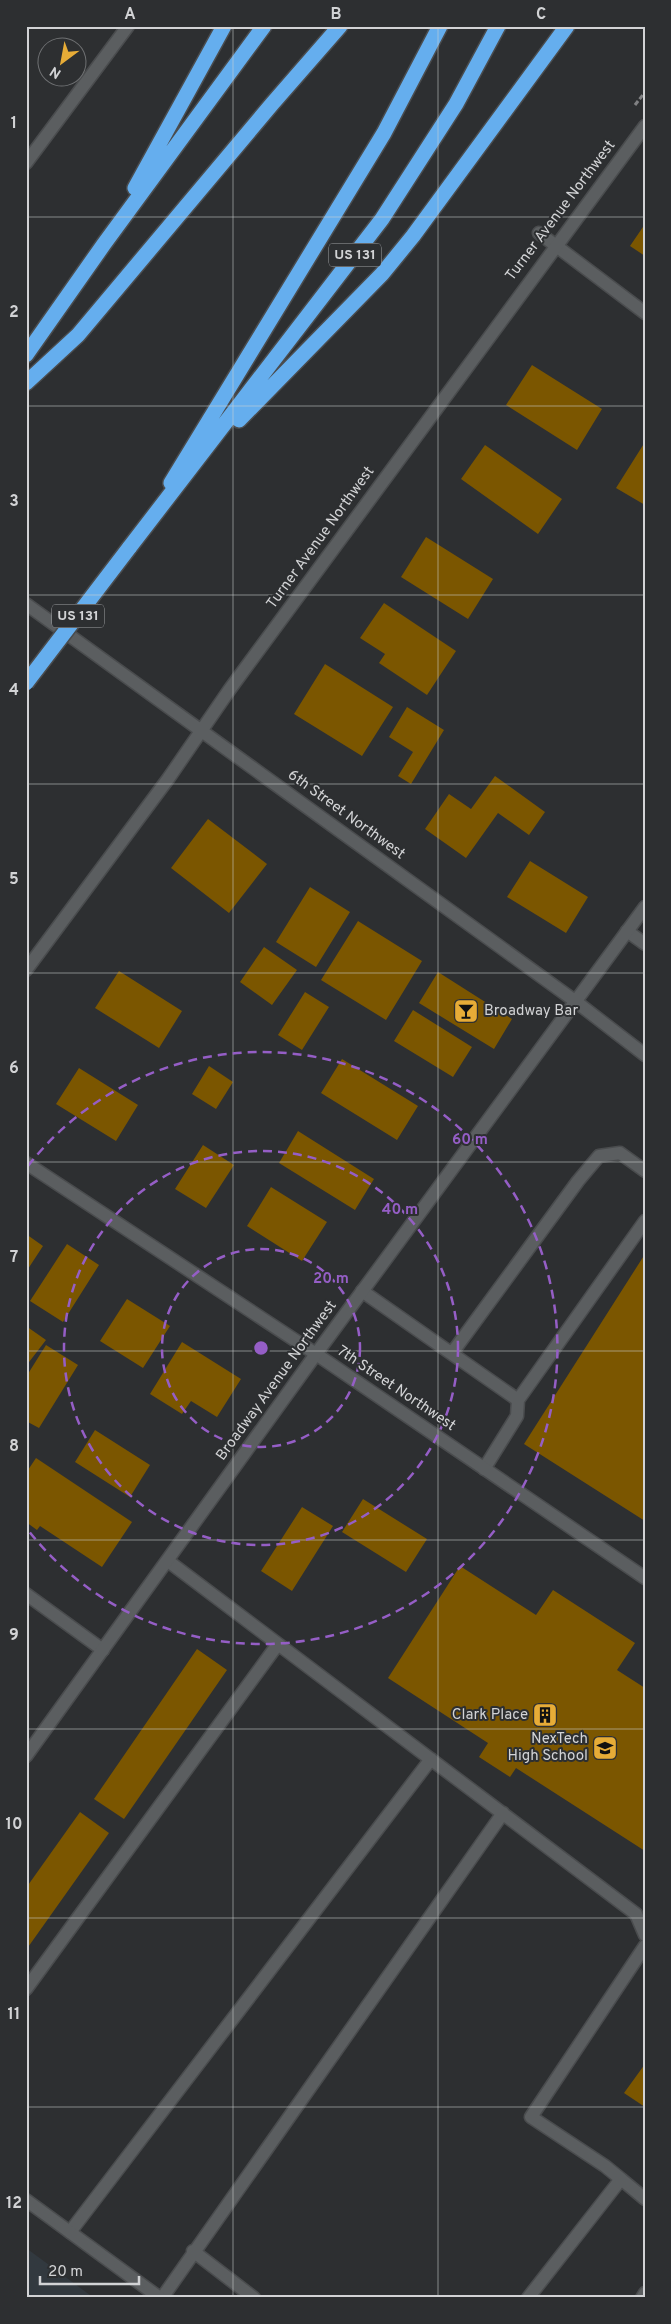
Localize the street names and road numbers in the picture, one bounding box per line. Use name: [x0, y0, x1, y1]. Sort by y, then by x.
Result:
street label: Turner Avenue Northwest: [502, 137, 620, 285]
road number: US 131: [329, 244, 381, 266]
street label: Turner Avenue Northwest: [263, 463, 379, 613]
road number: US 131: [52, 604, 104, 628]
street label: 6th Street Northwest: [283, 766, 409, 864]
street label: Broadway Avenue Northwest: [213, 1297, 341, 1465]
street label: 7th Street Northwest: [333, 1342, 459, 1436]

